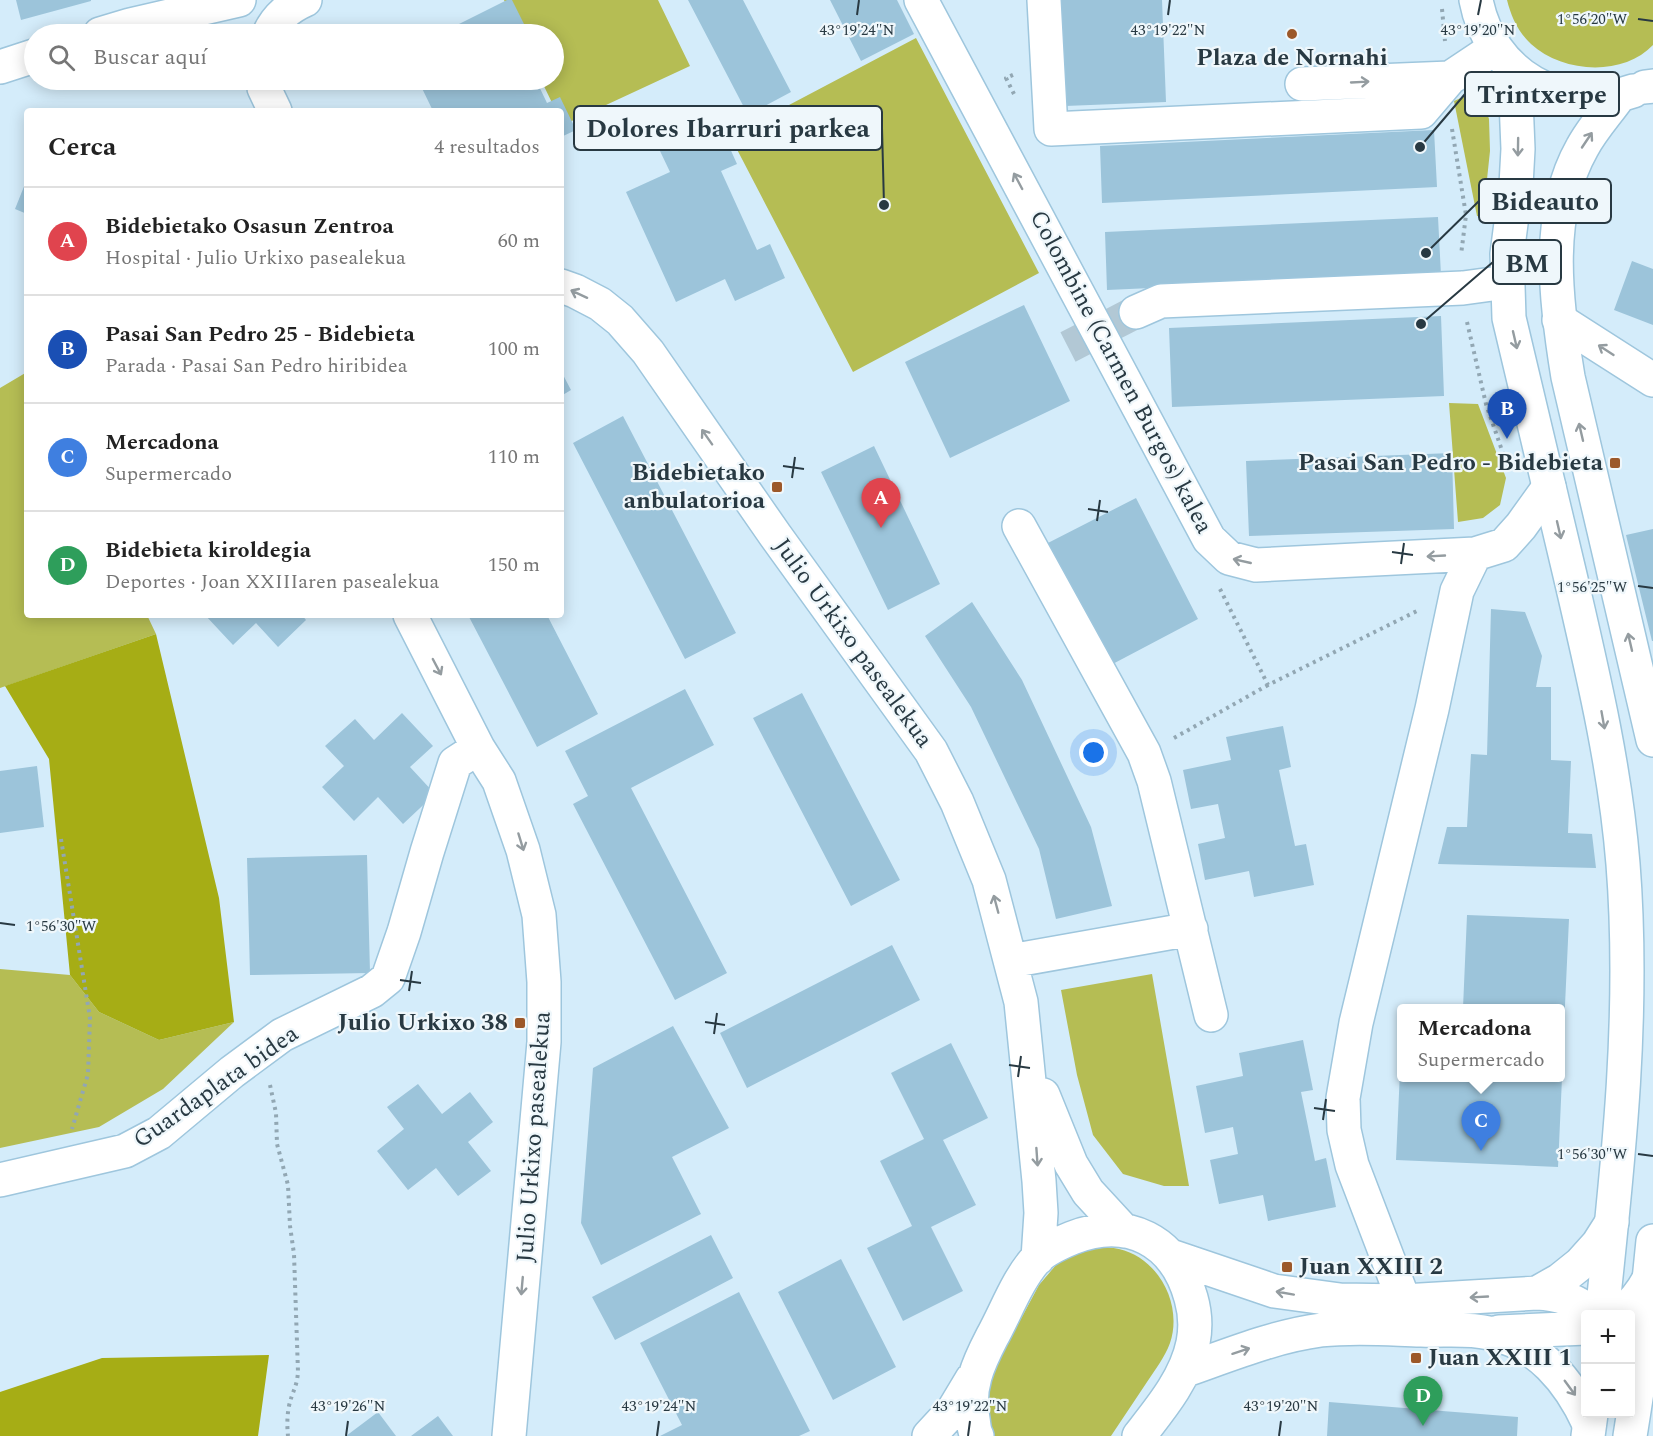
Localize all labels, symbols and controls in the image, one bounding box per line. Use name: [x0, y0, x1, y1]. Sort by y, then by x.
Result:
text: 1°56'20"W: [1557, 8, 1627, 31]
text: 43°19'24"N: [820, 19, 895, 42]
text: 43°19'22"N: [1131, 19, 1206, 42]
text: 43°19'20"N: [1441, 19, 1516, 42]
search box: [24, 24, 564, 90]
marker: Plaza de Nornahi: [1285, 27, 1299, 41]
place label: Plaza de Nornahi: [1196, 40, 1388, 76]
icon: search: [45, 41, 78, 74]
text: Buscar aquí: [93, 41, 207, 74]
callout: Trintxerpe: [1465, 72, 1619, 116]
text: Trintxerpe: [1477, 75, 1607, 115]
one-way arrow: [1350, 76, 1370, 87]
callout: Dolores Ibarruri parkea: [574, 106, 882, 150]
text: Dolores Ibarruri parkea: [586, 109, 871, 149]
text: Cerca: [48, 127, 116, 167]
text: 4 resultados: [434, 132, 540, 162]
one-way arrow: [1581, 132, 1593, 149]
one-way arrow: [1512, 136, 1524, 156]
one-way arrow: [1012, 173, 1024, 190]
callout: Bideauto: [1479, 179, 1611, 223]
text: Bideauto: [1491, 182, 1599, 222]
street label: Colombine (Carmen Burgos) kalea: [1020, 204, 1222, 540]
text: Bidebietako Osasun Zentroa: [105, 210, 394, 243]
text: A: [60, 226, 75, 256]
text: 60 m: [498, 226, 540, 256]
callout: BM: [1493, 240, 1561, 284]
text: Hospital · Julio Urkixo pasealekua: [105, 243, 406, 273]
text: BM: [1505, 244, 1549, 284]
one-way arrow: [571, 287, 589, 299]
text: Pasai San Pedro 25 - Bidebieta: [105, 318, 415, 351]
one-way arrow: [1509, 330, 1521, 349]
text: B: [60, 334, 75, 364]
text: 100 m: [488, 334, 540, 364]
one-way arrow: [1598, 344, 1615, 356]
text: Parada · Pasai San Pedro hiribidea: [105, 351, 407, 381]
pin: B: [1488, 390, 1526, 439]
one-way arrow: [1575, 423, 1586, 442]
text: Mercadona: [105, 426, 219, 459]
one-way arrow: [701, 430, 713, 446]
text: C: [60, 442, 75, 472]
text: 110 m: [488, 442, 540, 472]
place label: Pasai San Pedro - Bidebieta: [1298, 445, 1604, 481]
place label: Bidebietako anbulatorioa: [624, 455, 766, 519]
marker: Pasai San Pedro - Bidebieta: [1608, 456, 1622, 470]
text: Supermercado: [105, 459, 232, 489]
pin: A: [862, 478, 900, 528]
marker: Bidebietako anbulatorioa: [770, 480, 784, 494]
one-way arrow: [1554, 520, 1566, 539]
street label: Julio Urkixo pasealekua: [764, 531, 942, 756]
text: Bidebieta kiroldegia: [105, 534, 311, 567]
text: D: [59, 550, 76, 580]
text: 150 m: [488, 550, 540, 580]
one-way arrow: [1427, 550, 1447, 561]
one-way arrow: [1233, 555, 1252, 567]
text: Deportes · Joan XXIIIaren pasealekua: [105, 567, 439, 597]
text: 1°56'25"W: [1557, 576, 1627, 599]
one-way arrow: [1624, 633, 1636, 652]
one-way arrow: [431, 658, 443, 676]
one-way arrow: [1598, 710, 1609, 729]
your location: [1079, 738, 1108, 767]
one-way arrow: [516, 832, 527, 851]
one-way arrow: [989, 895, 1001, 914]
text: 1°56'30"W: [26, 915, 96, 938]
popup: [1397, 1004, 1565, 1082]
place label: Julio Urkixo 38: [338, 1005, 508, 1041]
street label: Julio Urkixo pasealekua: [507, 1010, 561, 1264]
text: Mercadona: [1417, 1012, 1531, 1045]
street label: Guardaplata bidea: [126, 1016, 306, 1158]
marker: Julio Urkixo 38: [513, 1016, 527, 1030]
text: Supermercado: [1417, 1045, 1545, 1075]
pin: C: [1462, 1102, 1500, 1151]
text: 1°56'30"W: [1557, 1143, 1627, 1166]
one-way arrow: [1032, 1146, 1043, 1166]
place label: Juan XXIII 2: [1299, 1249, 1443, 1285]
marker: Juan XXIII 2: [1280, 1260, 1294, 1274]
one-way arrow: [516, 1275, 527, 1295]
one-way arrow: [1275, 1287, 1295, 1298]
one-way arrow: [1469, 1291, 1489, 1302]
map controls: [1581, 1310, 1635, 1418]
button: +: [1581, 1310, 1635, 1364]
place label: Juan XXIII 1: [1428, 1340, 1572, 1376]
one-way arrow: [1231, 1345, 1250, 1356]
marker: Juan XXIII 1: [1409, 1351, 1423, 1365]
button: −: [1581, 1364, 1635, 1418]
pin: D: [1404, 1376, 1442, 1426]
one-way arrow: [1564, 1379, 1576, 1395]
text: 43°19'26"N: [311, 1395, 386, 1418]
text: 43°19'24"N: [622, 1395, 697, 1418]
text: 43°19'22"N: [933, 1395, 1008, 1418]
text: 43°19'20"N: [1244, 1395, 1319, 1418]

